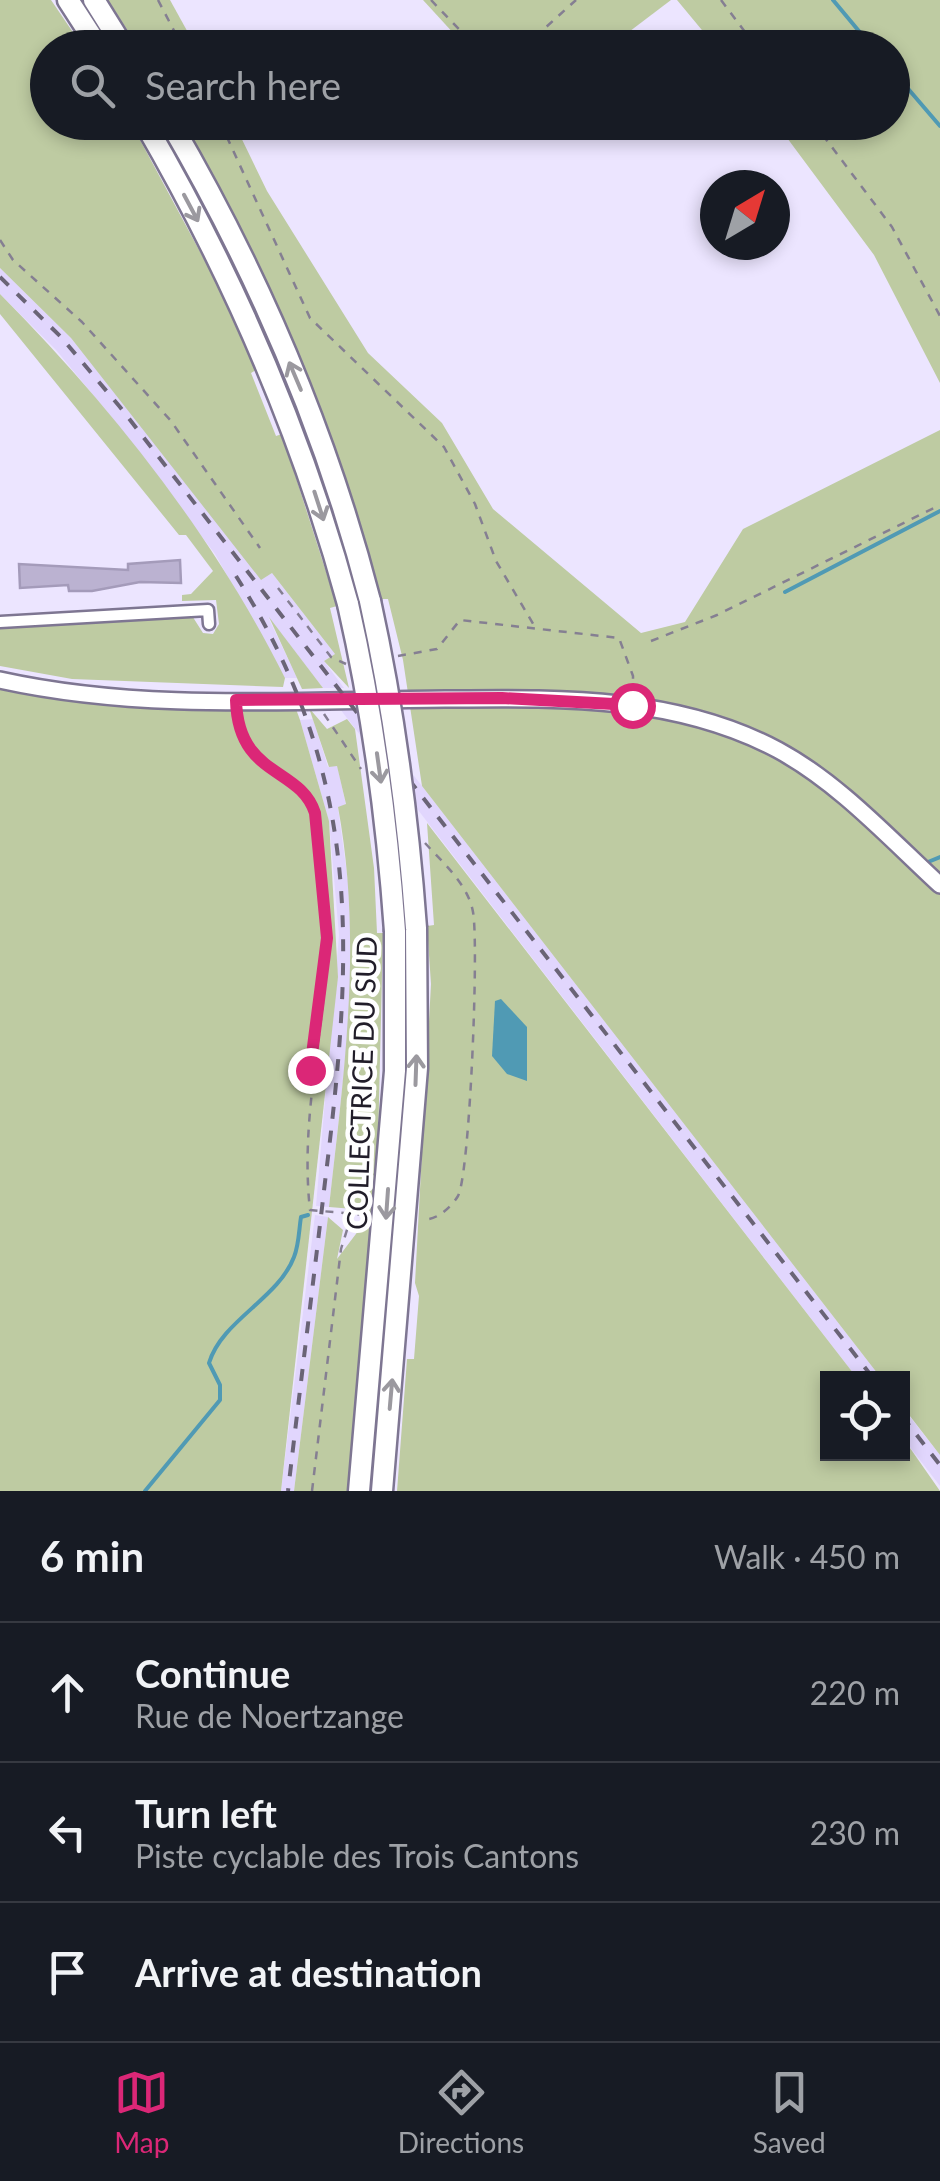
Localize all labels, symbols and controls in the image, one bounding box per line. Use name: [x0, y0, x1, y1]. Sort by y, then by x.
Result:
search box: [30, 30, 910, 140]
icon: search: [65, 58, 120, 113]
text: Search here: [145, 62, 341, 108]
north arrow: [700, 170, 790, 260]
one-way arrow: [182, 192, 202, 222]
one-way arrow: [284, 361, 302, 392]
one-way arrow: [312, 490, 330, 522]
route start: [610, 683, 656, 729]
one-way arrow: [371, 752, 389, 784]
street label: COLLECTRICE DU SUD: [339, 935, 383, 1230]
route end: [288, 1048, 334, 1094]
one-way arrow: [407, 1054, 426, 1086]
one-way arrow: [377, 1187, 396, 1219]
map controls: [820, 1371, 910, 1461]
button: locate: [820, 1371, 910, 1461]
one-way arrow: [382, 1378, 401, 1411]
text: 6 min: [40, 1531, 144, 1581]
text: Walk · 450 m: [714, 1537, 900, 1576]
text: Continue: [135, 1650, 290, 1696]
icon: ahead: [40, 1665, 95, 1720]
text: 220 m: [810, 1673, 900, 1712]
text: Rue de Noertzange: [135, 1696, 404, 1735]
text: Turn left: [135, 1790, 277, 1836]
icon: left: [40, 1805, 95, 1860]
text: 230 m: [810, 1813, 900, 1852]
text: Piste cyclable des Trois Cantons: [135, 1836, 579, 1875]
icon: arrive: [40, 1945, 95, 2000]
text: Arrive at destination: [135, 1949, 482, 1995]
tab: Map: [114, 2065, 169, 2159]
tab: Directions: [398, 2065, 524, 2159]
tab: Saved: [753, 2065, 826, 2159]

